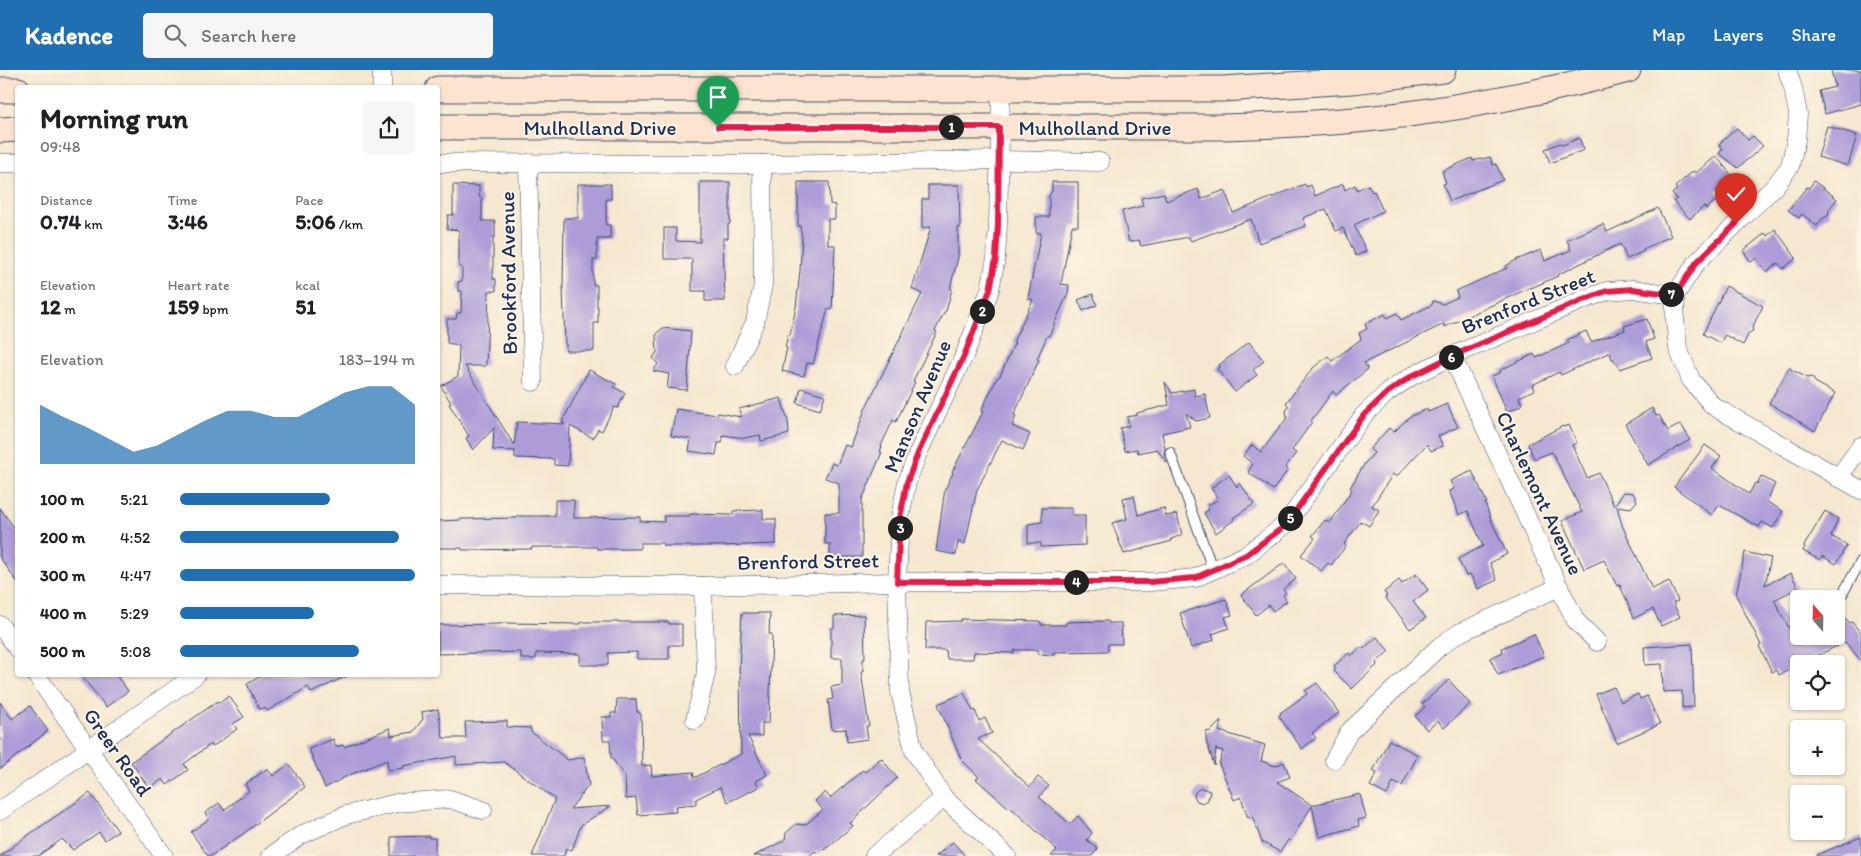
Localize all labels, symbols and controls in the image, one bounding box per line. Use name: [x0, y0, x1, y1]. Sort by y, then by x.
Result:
search box: [143, 13, 493, 58]
text: Kadence: [25, 21, 113, 50]
icon: search: [161, 21, 189, 49]
text: Search here: [201, 24, 296, 47]
text: Map: [1652, 24, 1685, 46]
text: Layers: [1713, 24, 1763, 46]
text: Share: [1791, 24, 1836, 46]
pin: [697, 76, 739, 127]
icon: arrive: [704, 83, 732, 111]
text: Morning run: [40, 101, 188, 135]
button: share: [363, 102, 415, 154]
pin: 1: [938, 114, 964, 140]
street label: Mulholland Drive: [524, 115, 676, 140]
street label: Mulholland Drive: [1019, 115, 1171, 140]
text: 1: [948, 119, 955, 136]
text: 09:48: [40, 137, 81, 156]
pin: [1715, 173, 1757, 224]
icon: check: [1722, 180, 1750, 208]
street label: Brookford Avenue: [494, 191, 522, 355]
text: Distance: [40, 192, 92, 209]
text: Time: [168, 192, 198, 209]
text: Pace: [295, 192, 323, 209]
text: 0.74: [40, 209, 81, 234]
text: 3:46: [168, 209, 208, 234]
text: 5:06: [295, 209, 336, 234]
text: km: [81, 216, 103, 233]
text: /km: [336, 216, 363, 233]
street label: Brenford Street: [1458, 263, 1599, 339]
text: Elevation: [40, 277, 96, 294]
text: Heart rate: [168, 277, 230, 294]
text: kcal: [295, 277, 320, 294]
pin: 7: [1658, 282, 1684, 306]
text: 7: [1668, 286, 1675, 303]
text: 12: [40, 294, 61, 319]
text: 159: [168, 294, 199, 319]
text: 51: [295, 294, 316, 319]
pin: 2: [970, 298, 994, 324]
text: m: [61, 301, 76, 318]
text: bpm: [199, 301, 229, 318]
text: 2: [979, 303, 986, 320]
street label: Manson Avenue: [878, 336, 956, 476]
pin: 6: [1438, 344, 1464, 370]
text: 6: [1448, 349, 1455, 366]
text: Elevation: [40, 350, 104, 369]
text: 183–194 m: [339, 350, 415, 369]
street label: Charlemont Avenue: [1491, 407, 1589, 579]
text: 100 m: [40, 490, 84, 509]
text: 5:21: [120, 490, 148, 509]
pin: 5: [1278, 506, 1302, 530]
text: 5: [1287, 510, 1294, 527]
pin: 3: [888, 516, 912, 540]
text: 3: [897, 520, 904, 537]
text: 200 m: [40, 528, 85, 547]
text: 4:52: [120, 528, 150, 547]
street label: Brenford Street: [737, 547, 879, 575]
text: 300 m: [40, 566, 86, 585]
text: 4:47: [120, 566, 151, 585]
pin: 4: [1064, 570, 1088, 594]
text: 4: [1072, 574, 1081, 591]
north arrow: [1790, 590, 1845, 645]
map controls: [1790, 590, 1845, 840]
text: 400 m: [40, 604, 86, 623]
text: 5:29: [120, 604, 149, 623]
text: 500 m: [40, 642, 85, 661]
text: 5:08: [120, 642, 151, 661]
button: locate: [1790, 655, 1845, 710]
street label: Greer Road: [79, 703, 158, 801]
button: +: [1790, 720, 1845, 775]
button: −: [1790, 785, 1845, 840]

